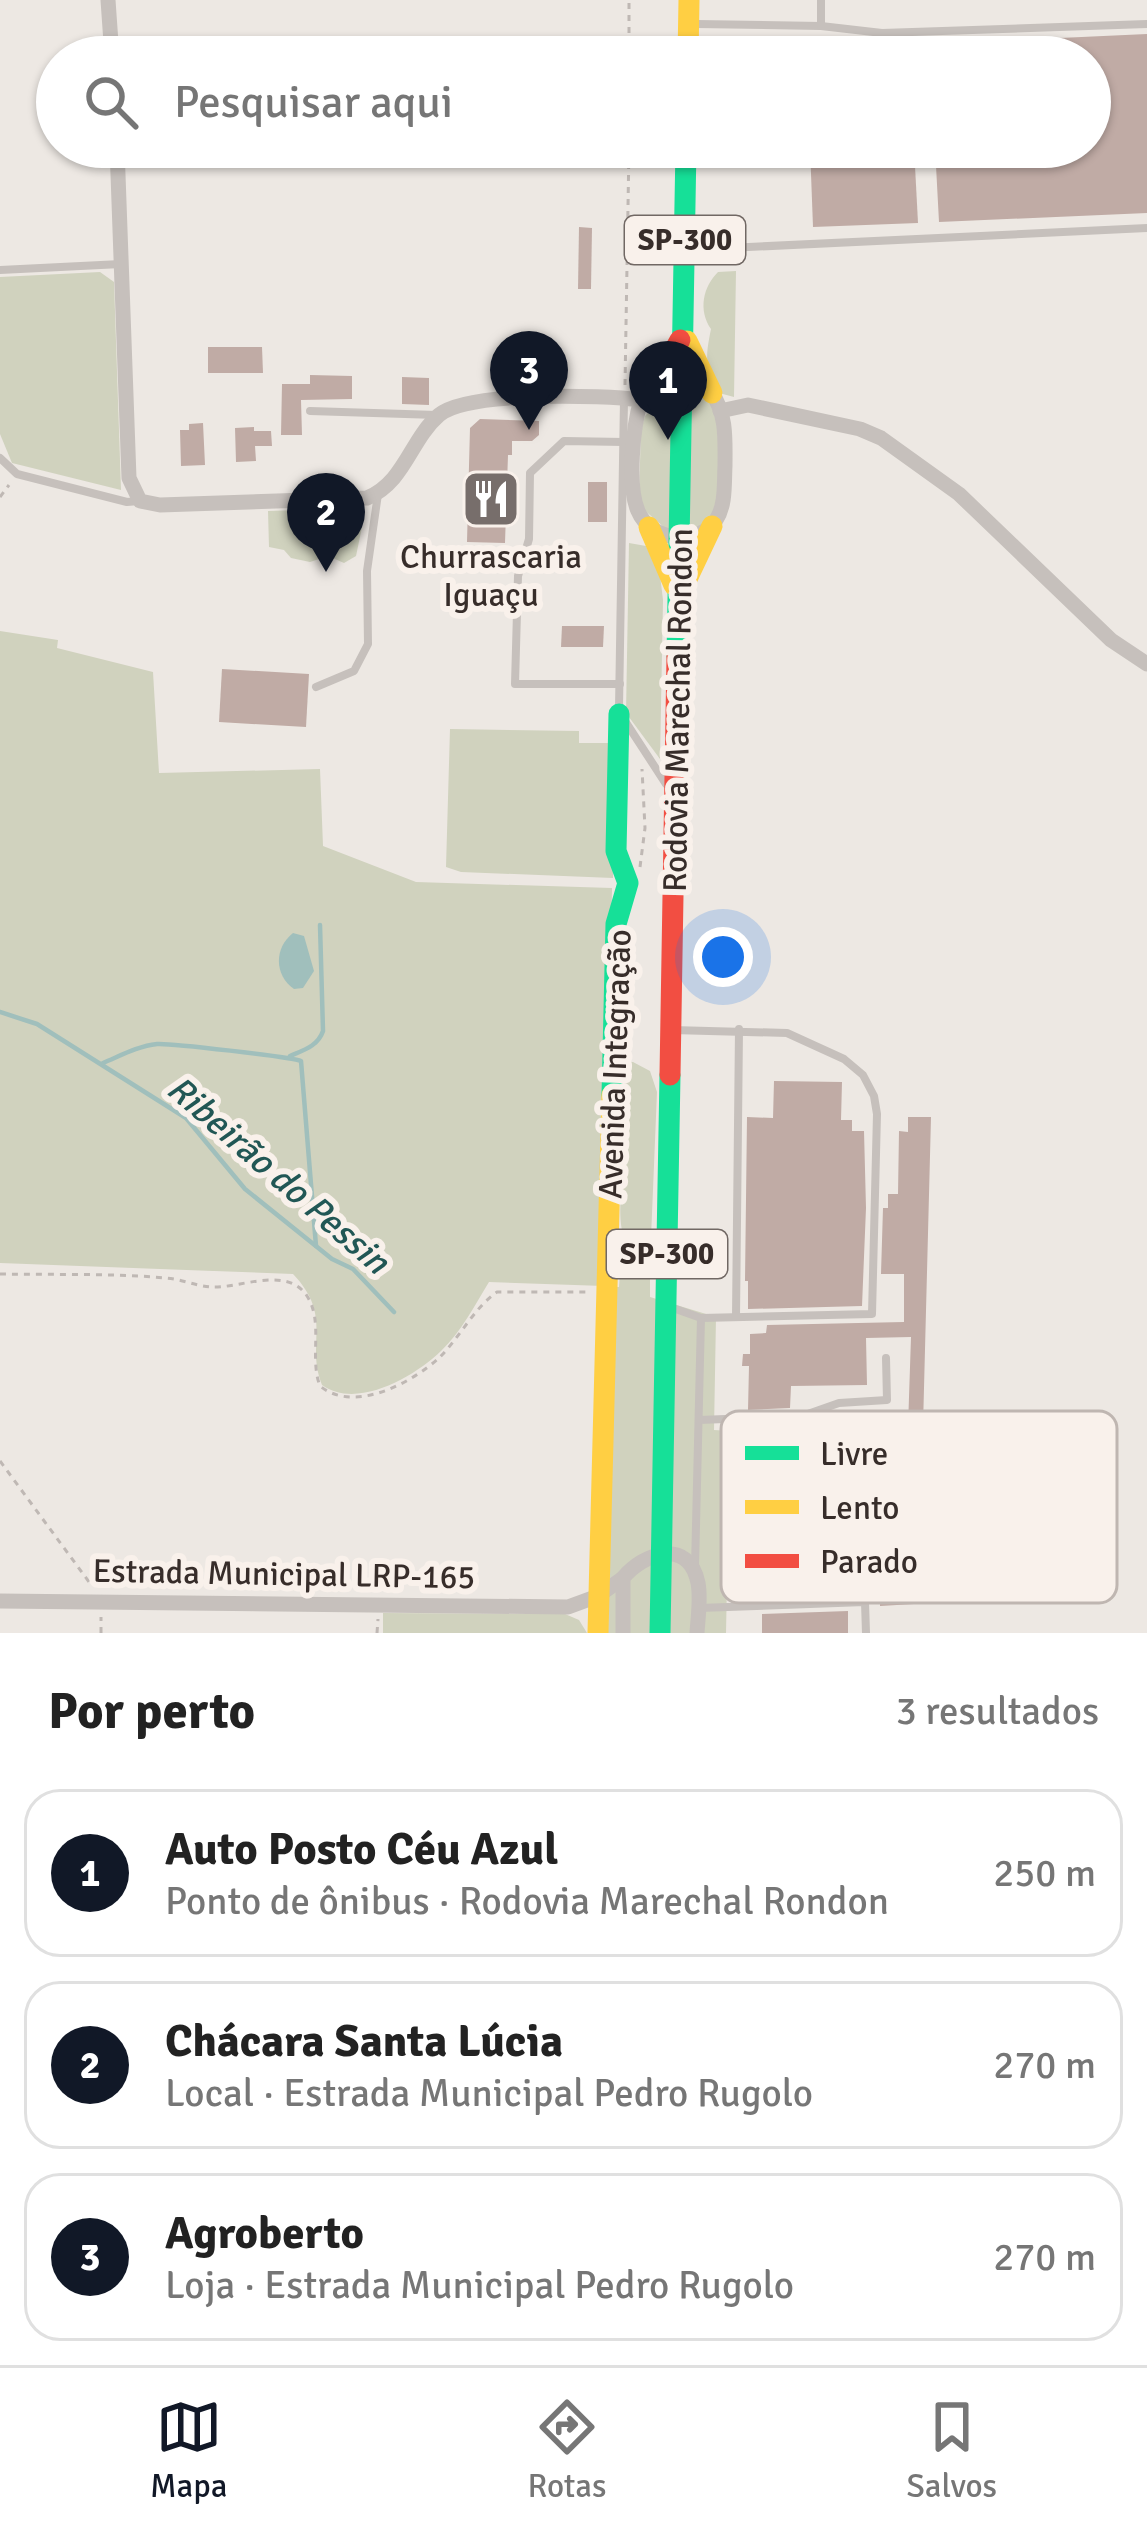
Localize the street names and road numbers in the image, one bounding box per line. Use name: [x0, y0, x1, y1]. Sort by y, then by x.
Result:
road number: SP-300: [625, 216, 745, 264]
street label: Rodovia Marechal Rondon: [655, 528, 702, 892]
street label: Avenida Integração: [590, 928, 641, 1200]
road number: SP-300: [607, 1230, 727, 1278]
street label: Estrada Municipal LRP-165: [92, 1551, 476, 1598]

